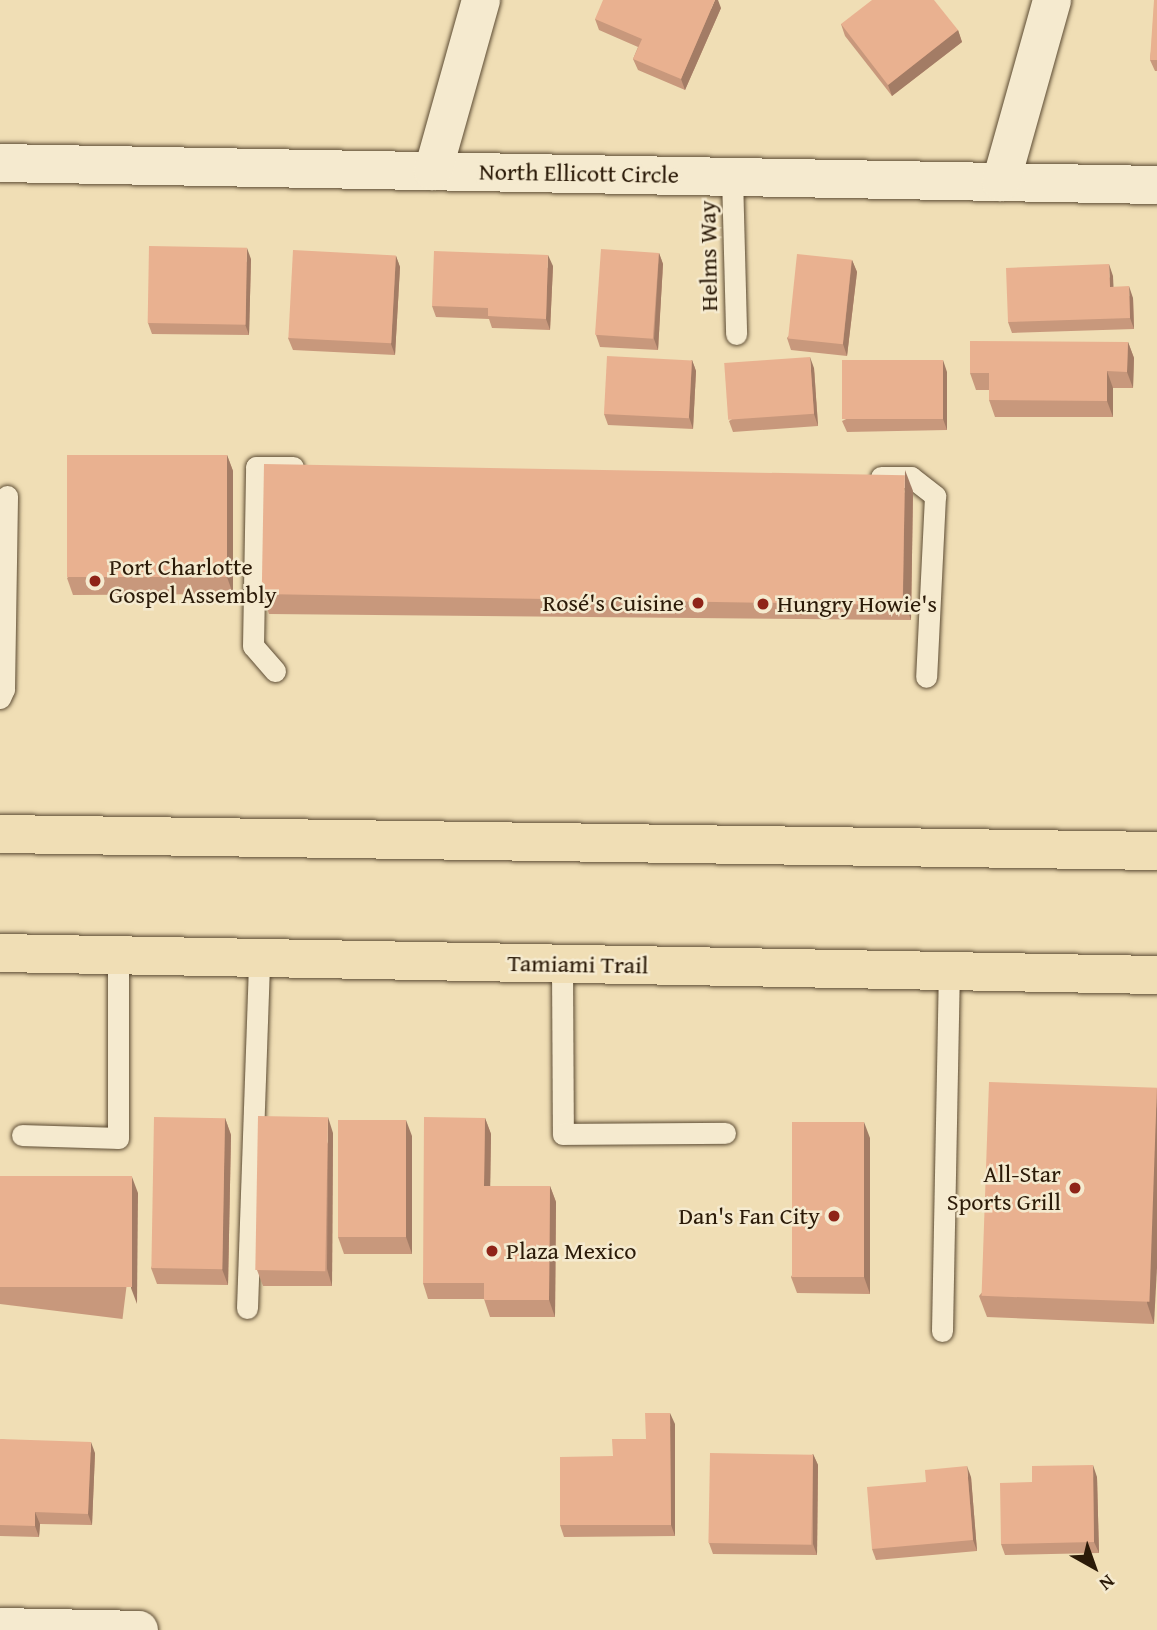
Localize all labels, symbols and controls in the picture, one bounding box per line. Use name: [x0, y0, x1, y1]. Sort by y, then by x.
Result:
street label: North Ellicott Circle: [479, 157, 679, 189]
street label: Helms Way: [693, 200, 723, 312]
place label: Port Charlotte Gospel Assembly: [109, 553, 277, 609]
marker: Port Charlotte Gospel Assembly: [87, 573, 103, 589]
place label: Rosé's Cuisine: [542, 589, 684, 617]
place label: Hungry Howie's: [777, 590, 937, 618]
marker: Rosé's Cuisine: [690, 595, 706, 611]
marker: Hungry Howie's: [755, 596, 771, 612]
street label: Tamiami Trail: [507, 948, 649, 980]
place label: All-Star Sports Grill: [947, 1160, 1061, 1216]
marker: All-Star Sports Grill: [1067, 1180, 1083, 1196]
place label: Dan's Fan City: [679, 1202, 820, 1230]
marker: Dan's Fan City: [826, 1208, 842, 1224]
place label: Plaza Mexico: [506, 1237, 637, 1265]
marker: Plaza Mexico: [484, 1243, 500, 1259]
north arrow: [1059, 1532, 1129, 1602]
text: N: [1094, 1568, 1121, 1598]

